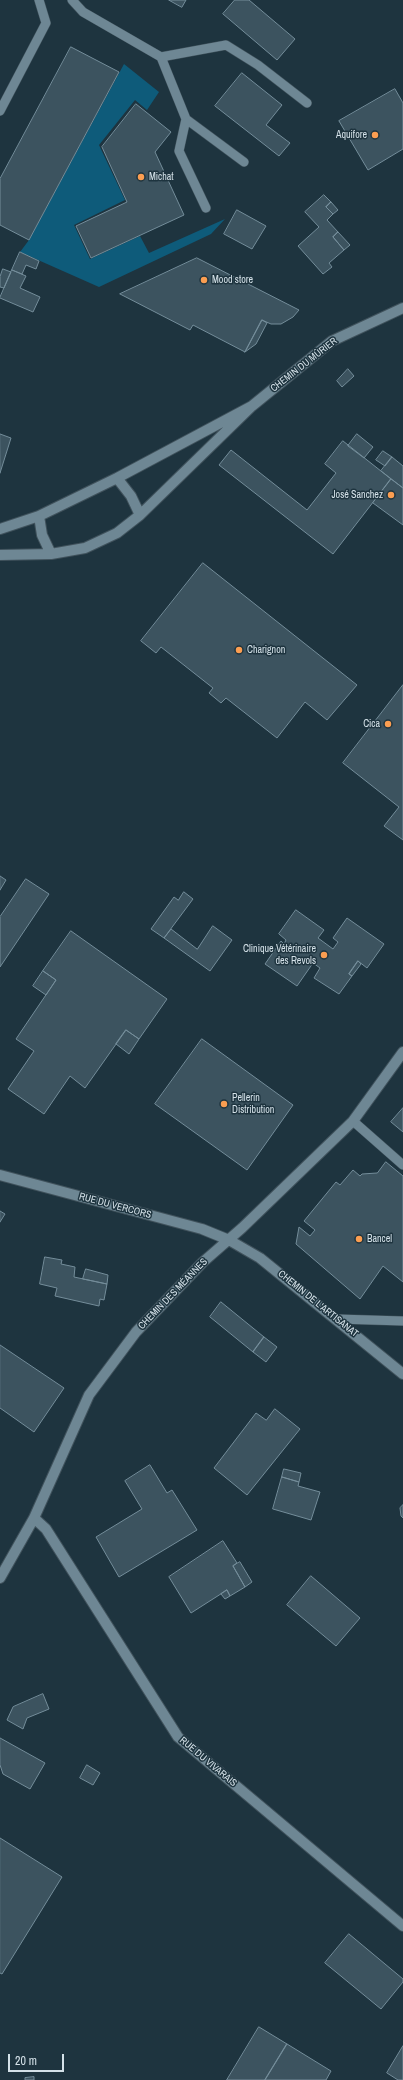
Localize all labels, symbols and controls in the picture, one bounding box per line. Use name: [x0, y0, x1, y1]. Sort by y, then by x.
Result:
place label: Aquifore: [336, 129, 367, 141]
marker: Aquifore: [370, 130, 380, 140]
place label: Michat: [149, 171, 174, 183]
marker: Michat: [136, 172, 146, 182]
place label: Mood store: [212, 274, 253, 286]
marker: Mood store: [199, 275, 209, 285]
street label: CHEMIN DU MÛRIER: [268, 335, 340, 395]
place label: José Sanchez: [331, 489, 383, 501]
marker: José Sanchez: [386, 490, 396, 500]
place label: Charignon: [247, 644, 285, 656]
marker: Charignon: [234, 645, 244, 655]
place label: Cica: [363, 718, 380, 730]
marker: Cica: [383, 719, 393, 729]
place label: Clinique Vétérinaire des Revols: [243, 943, 316, 966]
marker: Clinique Vétérinaire des Revols: [319, 950, 329, 960]
place label: Pellerin Distribution: [232, 1092, 274, 1116]
marker: Pellerin Distribution: [219, 1099, 229, 1109]
street label: RUE DU VERCORS: [78, 1191, 152, 1221]
place label: Bancel: [367, 1233, 392, 1245]
marker: Bancel: [354, 1234, 364, 1244]
street label: CHEMIN DES MÉANNES: [136, 1256, 210, 1332]
street label: CHEMIN DE L'ARTISANAT: [275, 1268, 361, 1340]
street label: RUE DU VIVARAIS: [177, 1735, 239, 1789]
scale bar: [10, 2046, 66, 2072]
text: 20 m: [15, 2053, 37, 2069]

